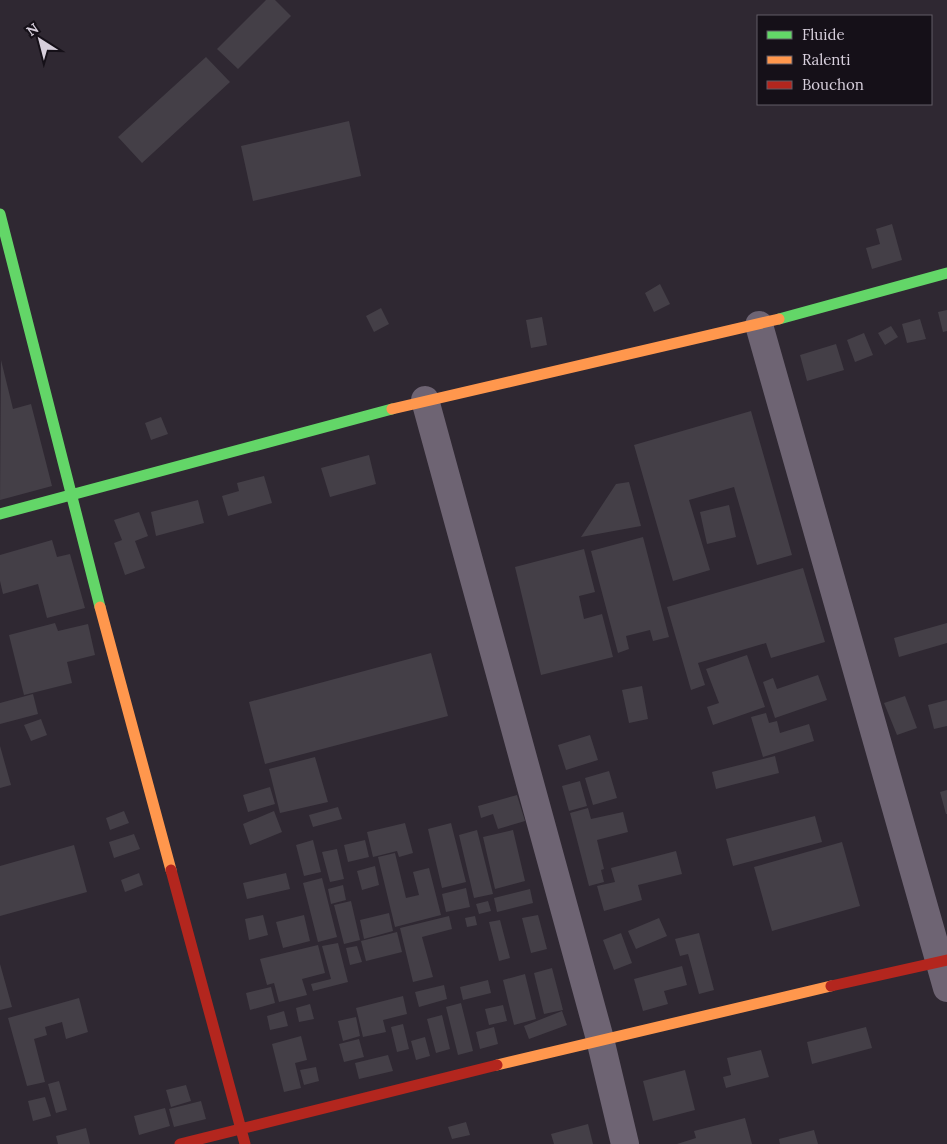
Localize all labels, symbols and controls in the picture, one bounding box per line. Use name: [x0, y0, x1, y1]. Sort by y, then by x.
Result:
north arrow: [15, 15, 65, 65]
legend: [757, 15, 932, 105]
text: N: [23, 19, 42, 40]
text: Fluide: [802, 25, 845, 44]
text: Ralenti: [802, 50, 850, 69]
text: Bouchon: [802, 75, 864, 94]

